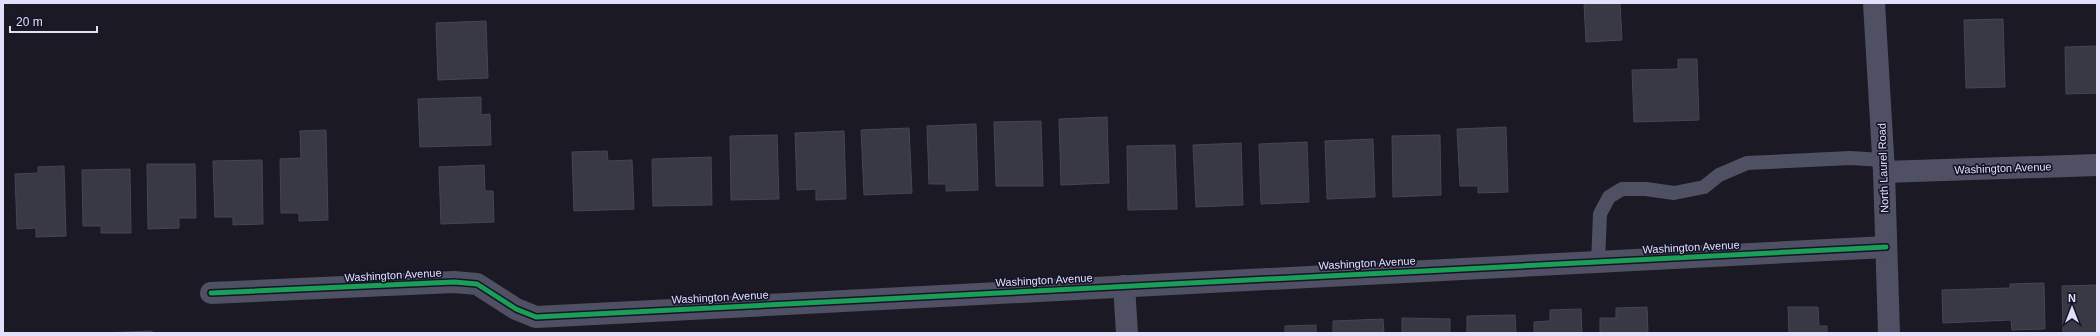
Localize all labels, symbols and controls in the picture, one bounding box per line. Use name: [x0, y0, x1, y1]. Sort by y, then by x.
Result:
scale bar: [10, 8, 97, 34]
text: 20 m: [16, 15, 43, 29]
street label: North Laurel Road: [1875, 123, 1891, 213]
street label: Washington Avenue: [1954, 160, 2052, 176]
street label: Washington Avenue: [1642, 238, 1740, 256]
street label: Washington Avenue: [1318, 254, 1416, 272]
street label: Washington Avenue: [344, 266, 442, 284]
street label: Washington Avenue: [995, 271, 1093, 289]
street label: Washington Avenue: [671, 288, 769, 306]
north arrow: [2052, 288, 2092, 328]
text: N: [2068, 292, 2076, 304]

